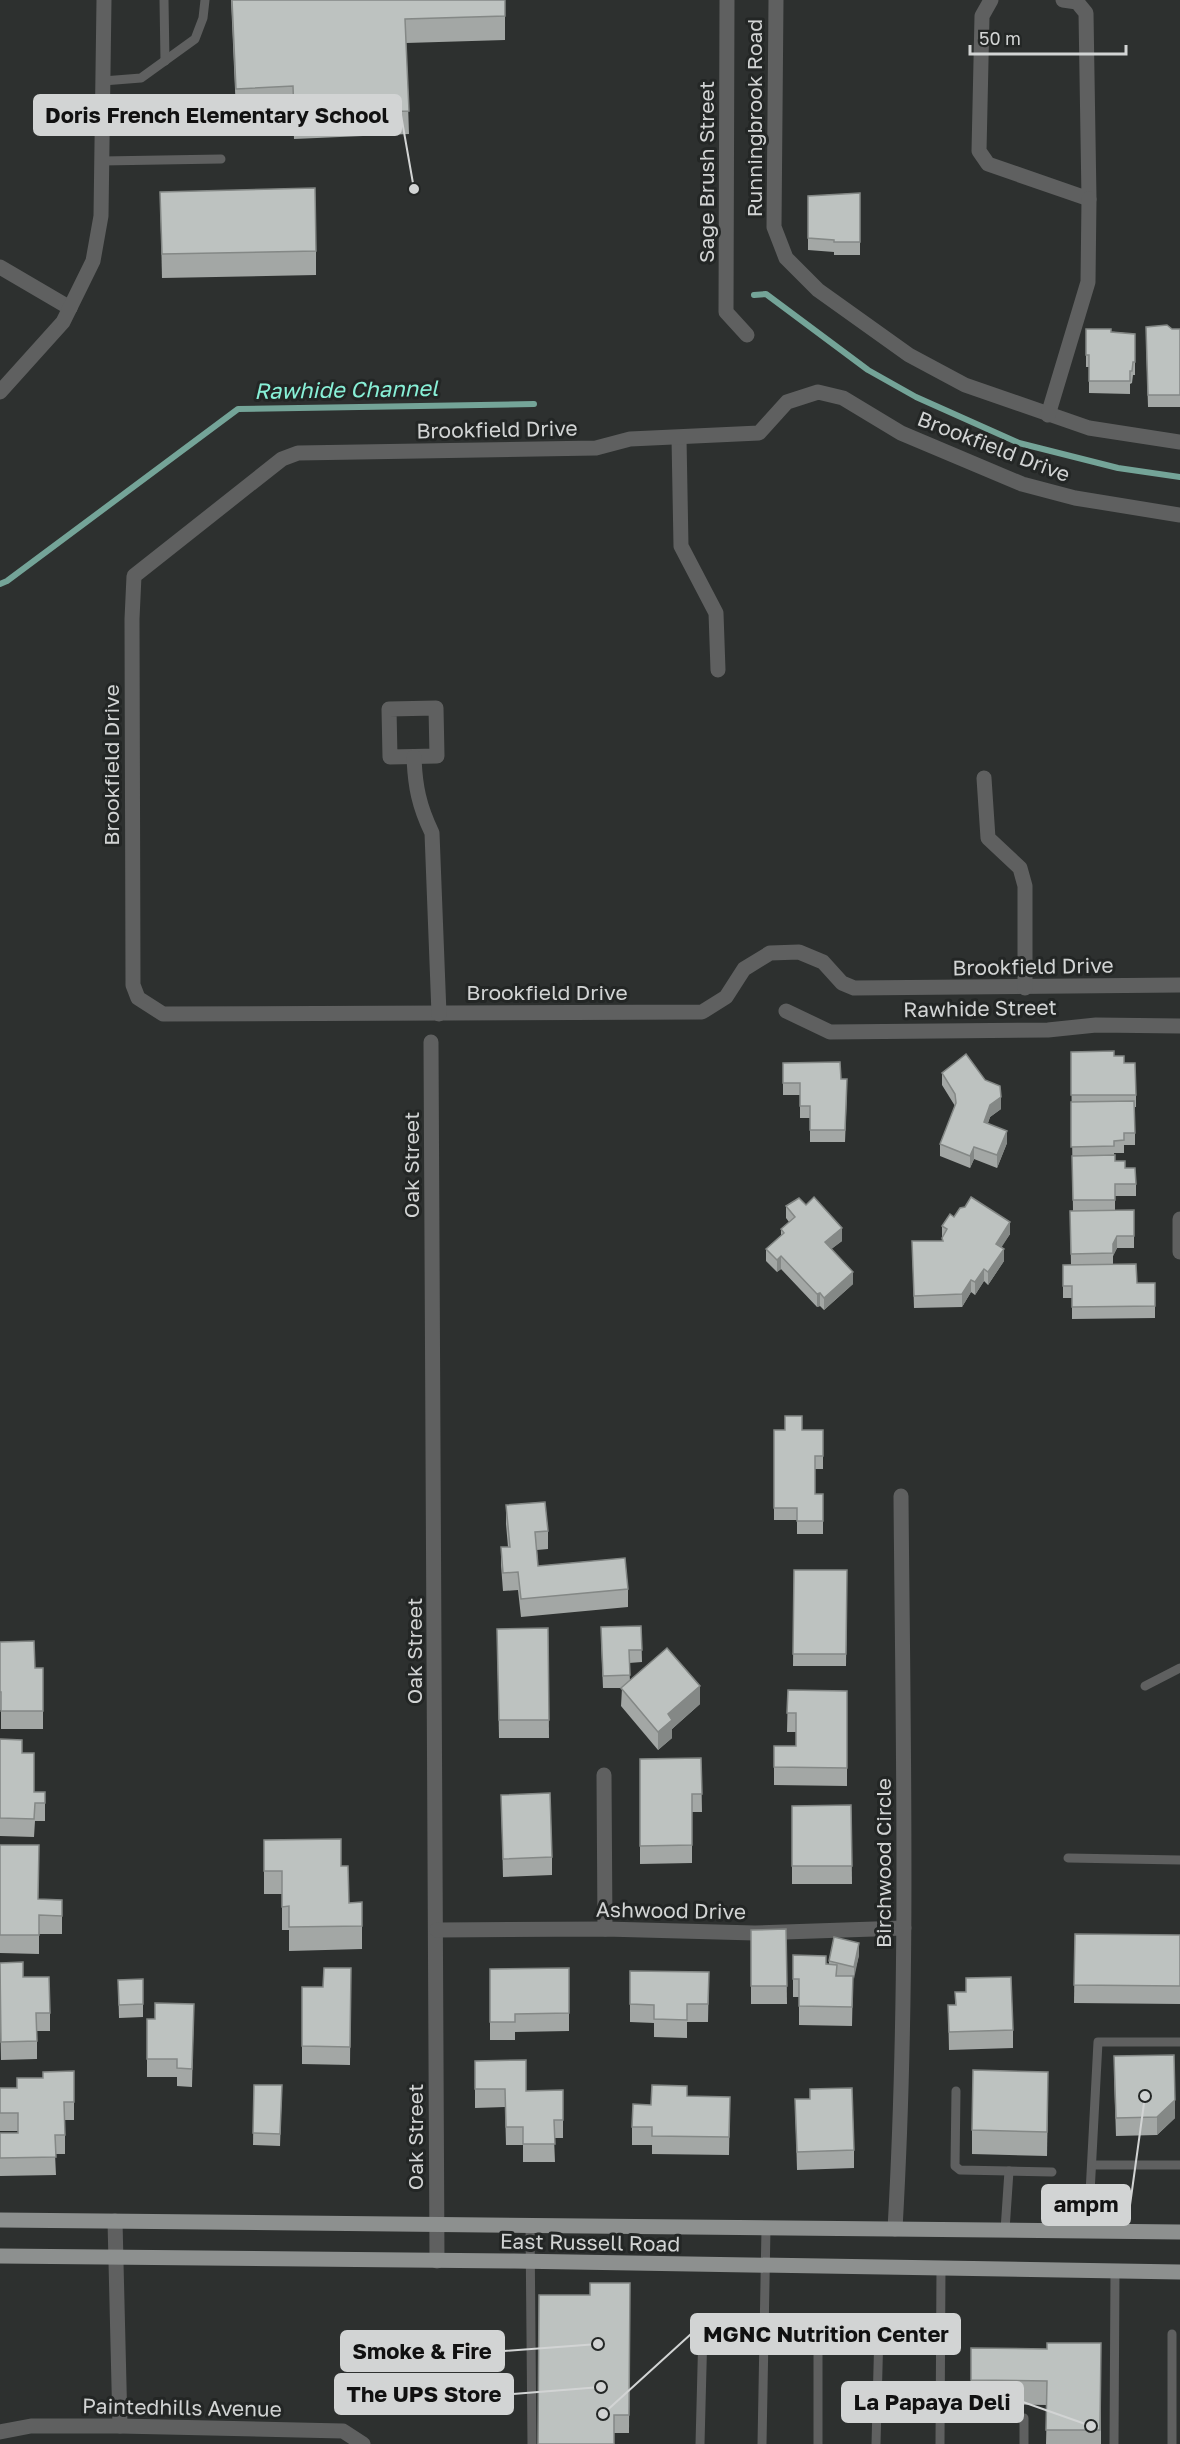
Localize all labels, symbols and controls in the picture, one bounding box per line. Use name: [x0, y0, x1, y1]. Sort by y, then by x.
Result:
scale bar: [970, 18, 1126, 56]
street label: Runningbrook Road: [741, 19, 767, 217]
text: 50 m: [979, 27, 1021, 49]
street label: Sage Brush Street: [693, 81, 719, 263]
callout: Doris French Elementary School: [34, 95, 401, 135]
text: Doris French Elementary School: [45, 101, 389, 128]
water label: Rawhide Channel: [254, 374, 439, 404]
street label: Brookfield Drive: [914, 405, 1074, 487]
street label: Brookfield Drive: [416, 415, 578, 443]
street label: Brookfield Drive: [98, 684, 124, 846]
street label: Brookfield Drive: [952, 952, 1114, 980]
street label: Brookfield Drive: [466, 979, 628, 1005]
street label: Rawhide Street: [903, 994, 1057, 1022]
street label: Oak Street: [398, 1112, 424, 1218]
street label: Oak Street: [401, 1598, 427, 1704]
street label: Birchwood Circle: [870, 1778, 896, 1948]
street label: Ashwood Drive: [596, 1896, 746, 1924]
street label: Oak Street: [402, 2084, 428, 2190]
callout: ampm: [1042, 2185, 1130, 2225]
text: ampm: [1054, 2190, 1118, 2217]
street label: East Russell Road: [500, 2227, 680, 2257]
callout: MGNC Nutrition Center: [691, 2314, 960, 2354]
text: MGNC Nutrition Center: [703, 2320, 949, 2347]
callout: Smoke & Fire: [341, 2331, 504, 2371]
text: Smoke & Fire: [352, 2337, 492, 2364]
callout: The UPS Store: [335, 2374, 513, 2414]
text: The UPS Store: [347, 2380, 501, 2407]
callout: La Papaya Deli: [842, 2382, 1023, 2422]
text: La Papaya Deli: [854, 2388, 1010, 2415]
street label: Paintedhills Avenue: [82, 2392, 282, 2422]

